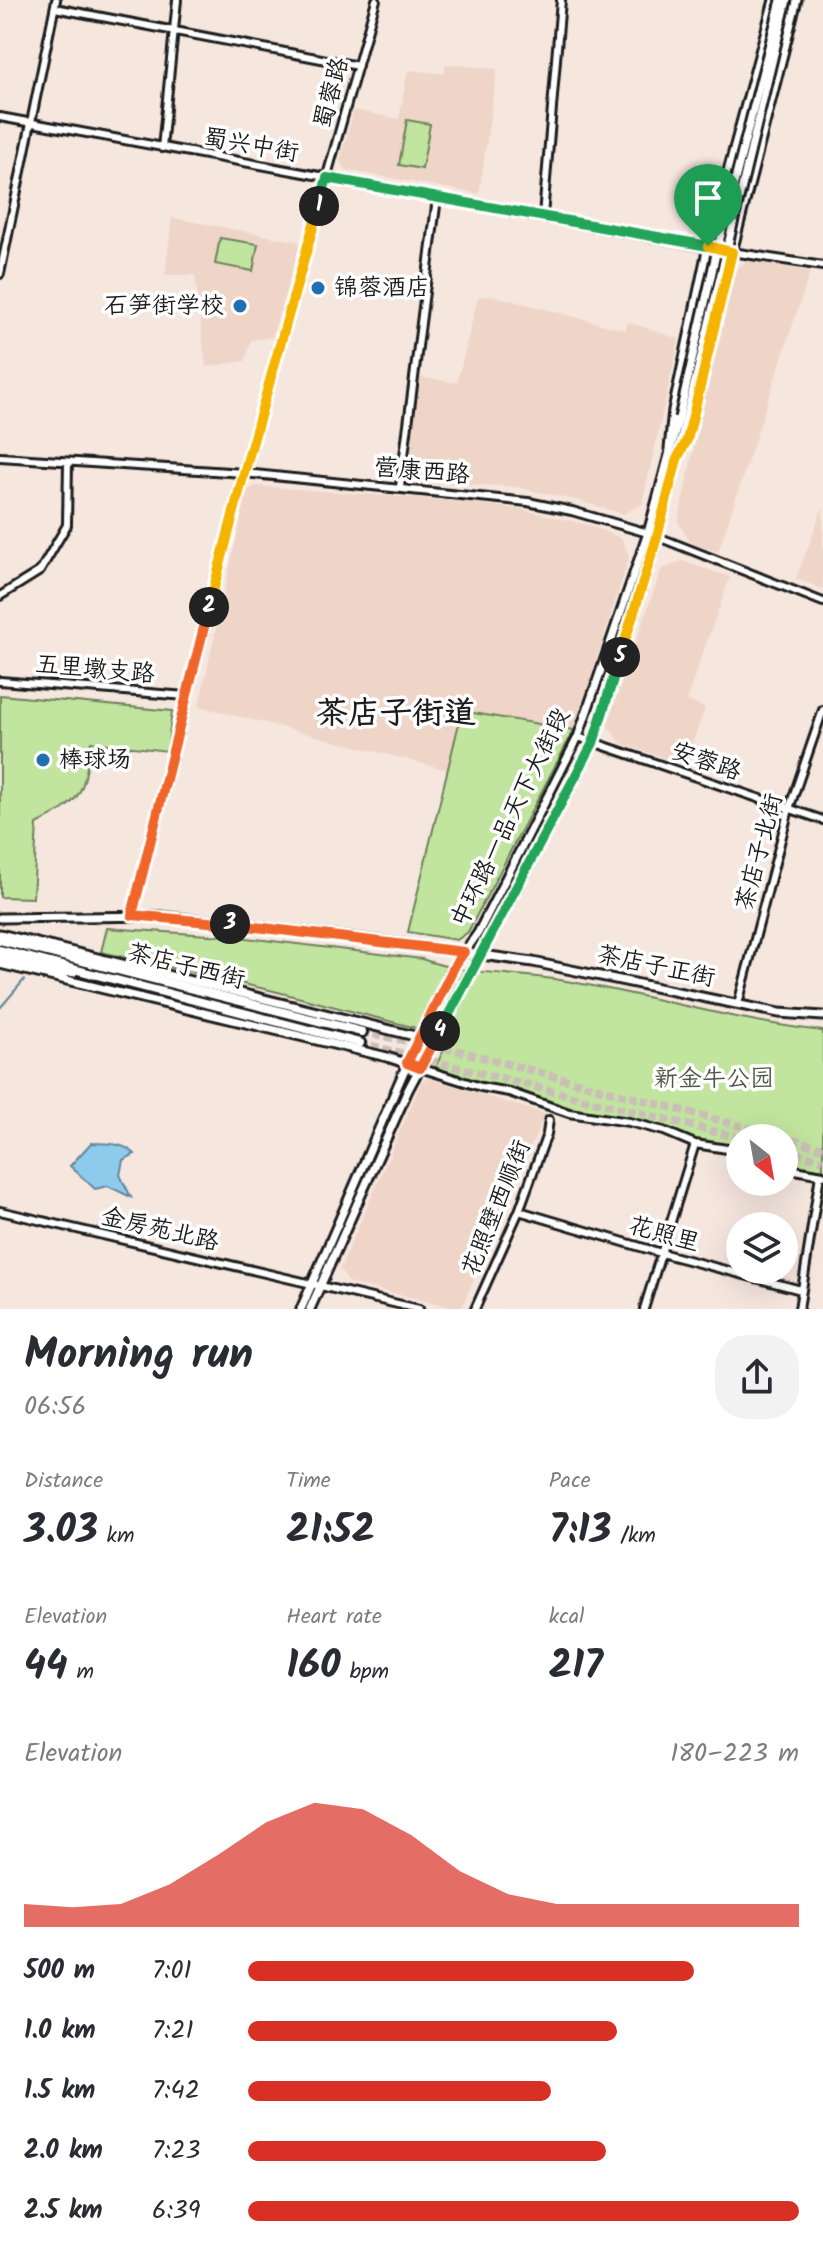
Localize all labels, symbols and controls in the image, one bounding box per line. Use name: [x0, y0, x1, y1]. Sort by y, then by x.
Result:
street label: 蜀蓉路: [304, 53, 360, 133]
street label: 蜀兴中街: [200, 118, 302, 174]
pin: [674, 164, 742, 246]
icon: arrive: [686, 176, 730, 220]
pin: 1: [299, 186, 339, 226]
text: 1: [316, 188, 322, 223]
place label: 锦蓉酒店: [334, 269, 430, 308]
marker: 锦蓉酒店: [309, 279, 327, 297]
place label: 石笋街学校: [104, 287, 224, 326]
marker: 石笋街学校: [231, 297, 249, 315]
street label: 营康西路: [372, 448, 472, 496]
pin: 2: [189, 587, 229, 627]
text: 2: [203, 589, 215, 624]
pin: 5: [600, 637, 640, 677]
text: 5: [614, 639, 626, 674]
street label: 五里墩支路: [34, 645, 156, 695]
district label: 茶店子街道: [316, 689, 476, 740]
street label: 中环路一品天下大街段: [441, 702, 581, 934]
street label: 安蓉路: [666, 732, 746, 792]
place label: 棒球场: [59, 741, 131, 780]
marker: 棒球场: [34, 751, 52, 769]
street label: 茶店子北街: [726, 789, 794, 915]
pin: 3: [210, 904, 250, 944]
text: 3: [224, 906, 236, 941]
street label: 茶店子西街: [123, 934, 249, 1000]
street label: 茶店子正街: [593, 935, 719, 999]
pin: 4: [420, 1011, 460, 1051]
text: 4: [434, 1013, 446, 1048]
park label: 新金牛公园: [654, 1060, 774, 1099]
north arrow: [726, 1124, 798, 1196]
map controls: [726, 1124, 798, 1284]
street label: 花照壁西顺街: [452, 1134, 542, 1282]
street label: 金房苑北路: [97, 1198, 223, 1262]
street label: 花照里: [624, 1206, 704, 1264]
button: layers: [726, 1212, 798, 1284]
text: Morning run: [24, 1321, 253, 1391]
button: share: [715, 1335, 799, 1419]
text: 06:56: [24, 1386, 86, 1428]
text: Distance: [24, 1464, 103, 1499]
text: Time: [286, 1464, 331, 1499]
text: Pace: [549, 1464, 591, 1499]
text: 3.03: [24, 1499, 98, 1563]
text: 21:52: [286, 1499, 375, 1563]
text: 7:13: [549, 1499, 611, 1563]
text: km: [98, 1519, 134, 1554]
text: /km: [611, 1519, 656, 1554]
text: Elevation: [24, 1600, 107, 1635]
text: Heart rate: [286, 1600, 382, 1635]
text: kcal: [549, 1600, 584, 1635]
text: 44: [24, 1635, 68, 1699]
text: 160: [286, 1635, 341, 1699]
text: 217: [549, 1635, 603, 1699]
text: m: [68, 1655, 94, 1690]
text: bpm: [341, 1655, 389, 1690]
text: Elevation: [24, 1733, 122, 1775]
text: 180–223 m: [670, 1733, 799, 1775]
text: 500 m: [24, 1950, 95, 1992]
text: 7:01: [152, 1950, 192, 1992]
text: 1.0 km: [24, 2010, 95, 2052]
text: 7:21: [152, 2010, 194, 2052]
text: 1.5 km: [24, 2070, 95, 2112]
text: 7:42: [152, 2070, 200, 2112]
text: 2.0 km: [24, 2130, 103, 2172]
text: 7:23: [152, 2130, 200, 2172]
text: 2.5 km: [24, 2190, 103, 2232]
text: 6:39: [152, 2190, 200, 2232]

